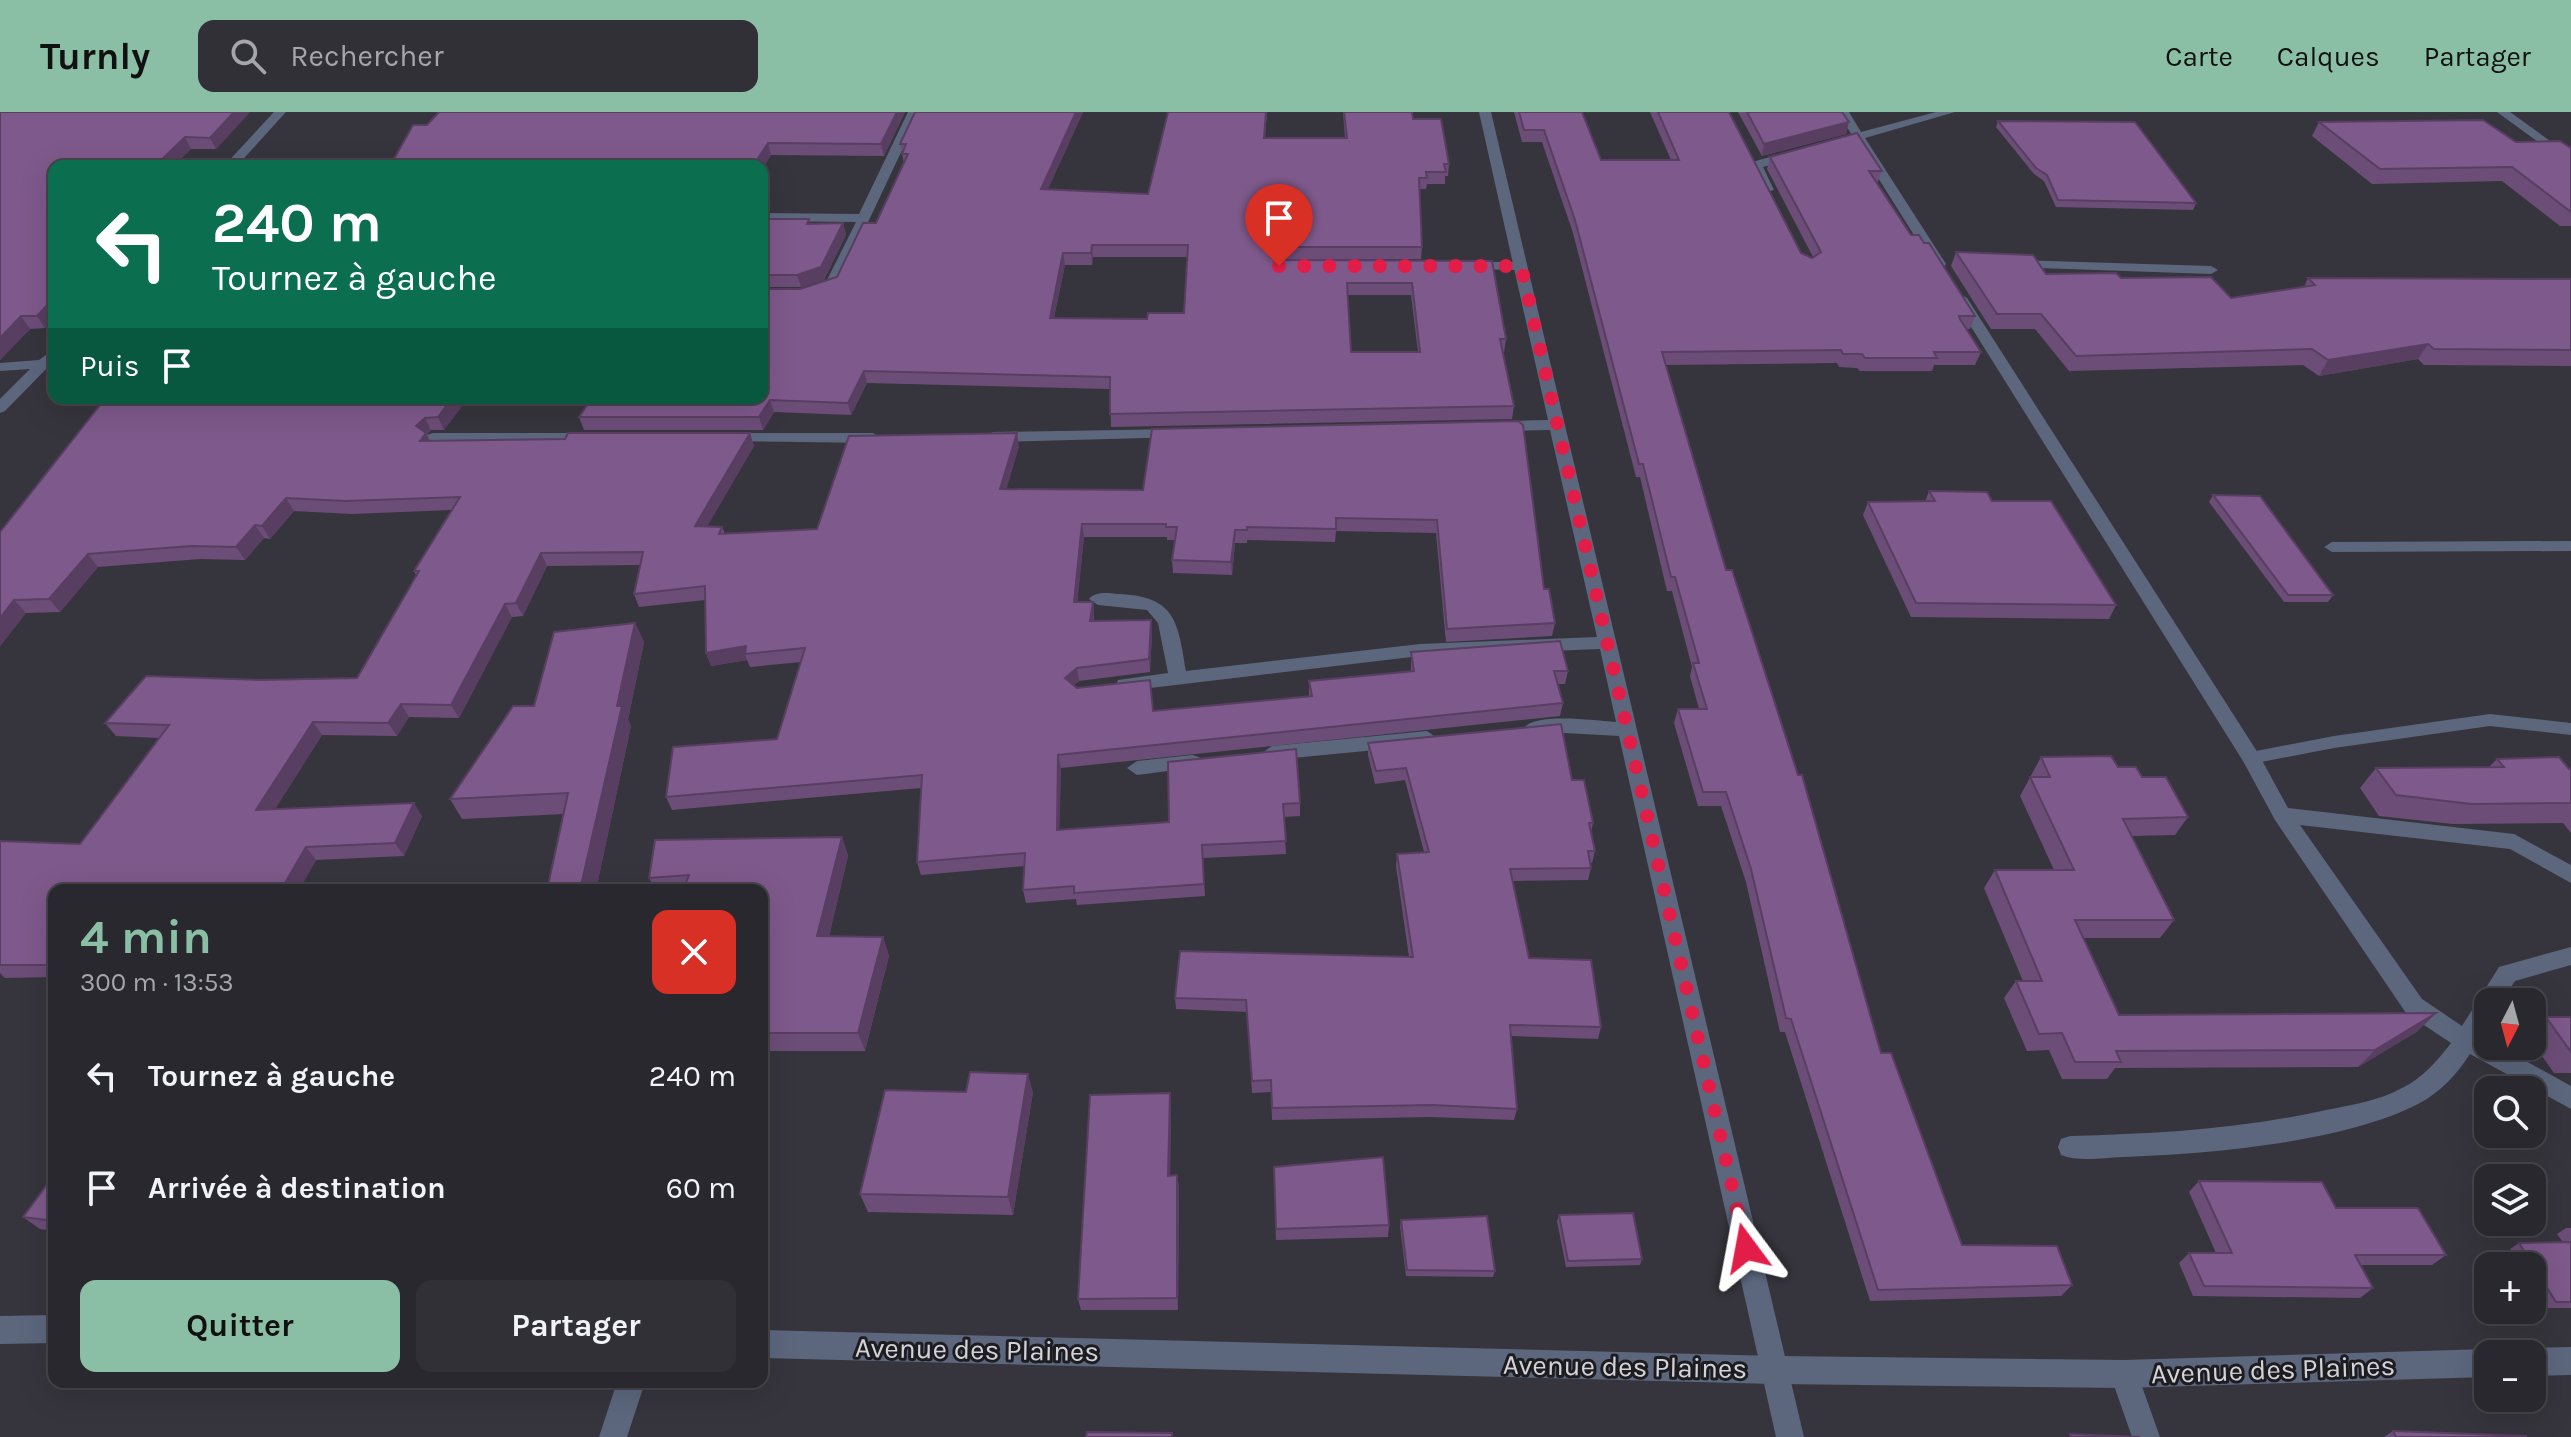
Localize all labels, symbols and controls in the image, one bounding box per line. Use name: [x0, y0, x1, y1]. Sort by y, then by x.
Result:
search box: [198, 20, 758, 92]
text: Turnly: [40, 34, 150, 79]
icon: search: [226, 34, 270, 78]
text: Rechercher: [290, 38, 444, 74]
text: Carte: [2165, 40, 2233, 73]
text: Calques: [2277, 40, 2380, 73]
text: Partager: [2424, 40, 2531, 73]
pin: [1245, 184, 1313, 266]
text: 240 m: [212, 190, 382, 255]
icon: left: [80, 192, 184, 296]
icon: arrive: [1257, 196, 1301, 240]
text: Tournez à gauche: [212, 257, 497, 299]
icon: arrive: [155, 344, 199, 388]
text: Puis: [80, 348, 139, 384]
text: 4 min: [80, 909, 212, 965]
button: close: [652, 910, 736, 994]
text: 300 m · 13:53: [80, 967, 234, 998]
north arrow: [2474, 988, 2546, 1060]
map controls: [2474, 988, 2546, 1412]
icon: left: [80, 1054, 124, 1098]
text: Tournez à gauche: [148, 1058, 395, 1094]
text: 240 m: [649, 1058, 736, 1094]
button: search: [2474, 1076, 2546, 1148]
button: layers: [2474, 1164, 2546, 1236]
icon: arrive: [80, 1166, 124, 1210]
text: Arrivée à destination: [148, 1170, 446, 1206]
text: 60 m: [666, 1170, 736, 1206]
position arrow: [1704, 1206, 1788, 1290]
button: +: [2474, 1252, 2546, 1324]
button: Quitter: [80, 1280, 400, 1372]
button: Partager: [416, 1280, 736, 1372]
street label: Avenue des Plaines: [855, 1331, 1099, 1368]
button: −: [2474, 1340, 2546, 1412]
street label: Avenue des Plaines: [1503, 1348, 1747, 1385]
street label: Avenue des Plaines: [2150, 1349, 2396, 1390]

